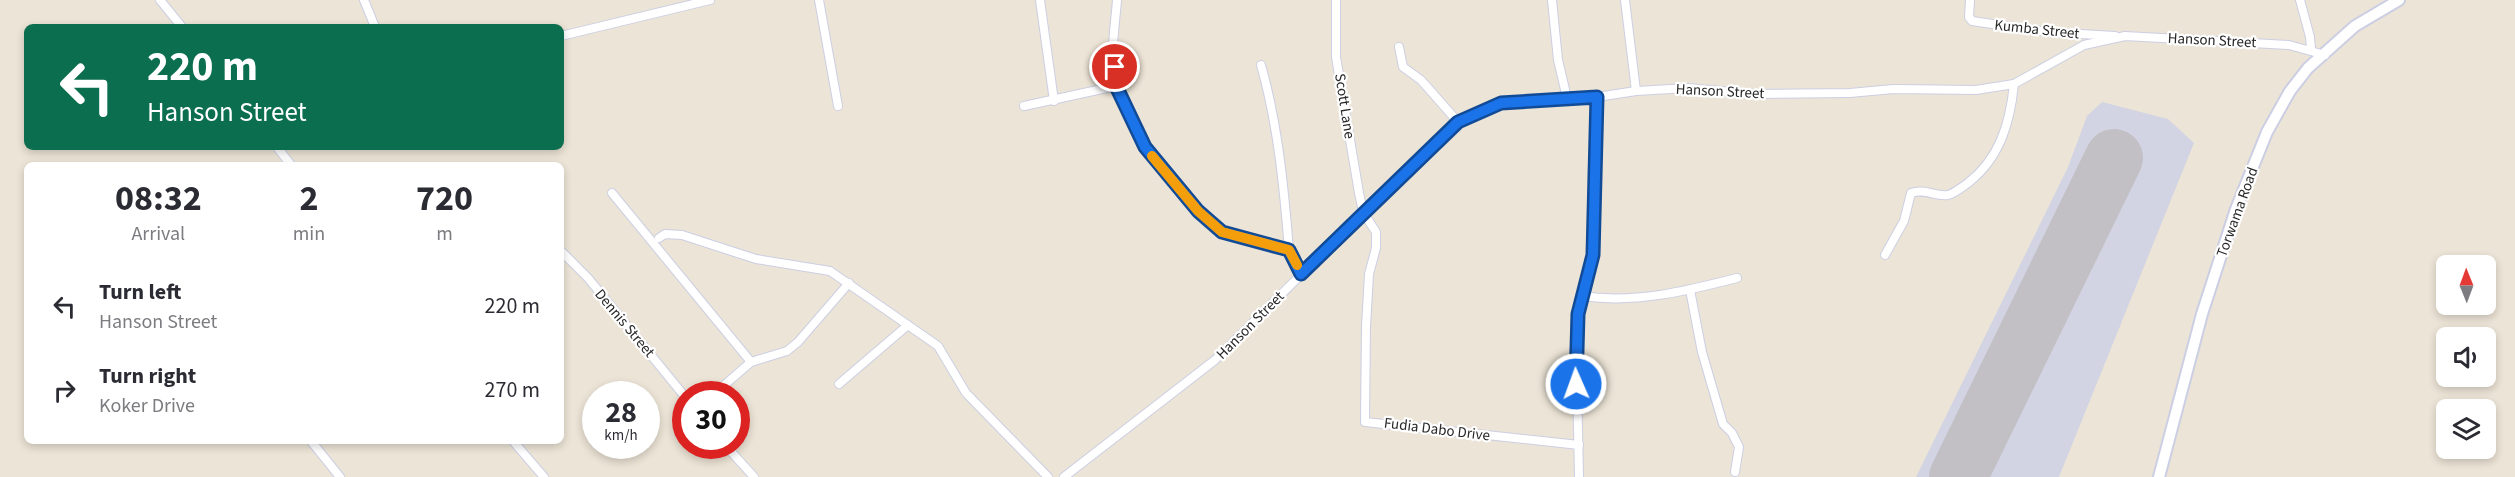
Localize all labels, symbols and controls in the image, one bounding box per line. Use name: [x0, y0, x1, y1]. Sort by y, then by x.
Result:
street label: Kumba Street: [1993, 15, 2080, 44]
street label: Hanson Street: [2167, 28, 2257, 53]
text: 220 m: [147, 37, 258, 97]
pin: [1089, 41, 1140, 92]
icon: left: [48, 48, 126, 126]
icon: arrive: [1098, 50, 1131, 83]
street label: Scott Lane: [1329, 72, 1360, 140]
street label: Hanson Street: [1675, 79, 1765, 104]
text: Hanson Street: [147, 93, 307, 132]
street label: Torwama Road: [2212, 164, 2263, 260]
text: 08:32: [115, 173, 202, 224]
text: 2: [299, 173, 318, 224]
text: 720: [416, 173, 473, 224]
text: Arrival: [131, 220, 185, 248]
text: min: [293, 220, 325, 248]
text: m: [436, 220, 453, 248]
north arrow: [2436, 255, 2496, 315]
map controls: [2436, 255, 2496, 459]
text: Turn left: [99, 276, 181, 308]
street label: Dennis Street: [590, 285, 660, 362]
street label: Hanson Street: [1212, 287, 1289, 364]
icon: left: [48, 290, 81, 323]
text: 220 m: [485, 290, 540, 322]
text: Hanson Street: [99, 308, 217, 336]
button: sound: [2436, 327, 2496, 387]
position arrow: [1544, 352, 1608, 416]
text: Turn right: [99, 360, 196, 392]
icon: right: [48, 374, 81, 407]
text: 270 m: [485, 374, 540, 406]
speed limit sign: 30: [672, 381, 750, 459]
text: 28: [605, 391, 637, 434]
text: Koker Drive: [99, 392, 195, 420]
button: layers: [2436, 399, 2496, 459]
street label: Fudia Dabo Drive: [1383, 413, 1491, 446]
text: km/h: [604, 425, 638, 446]

